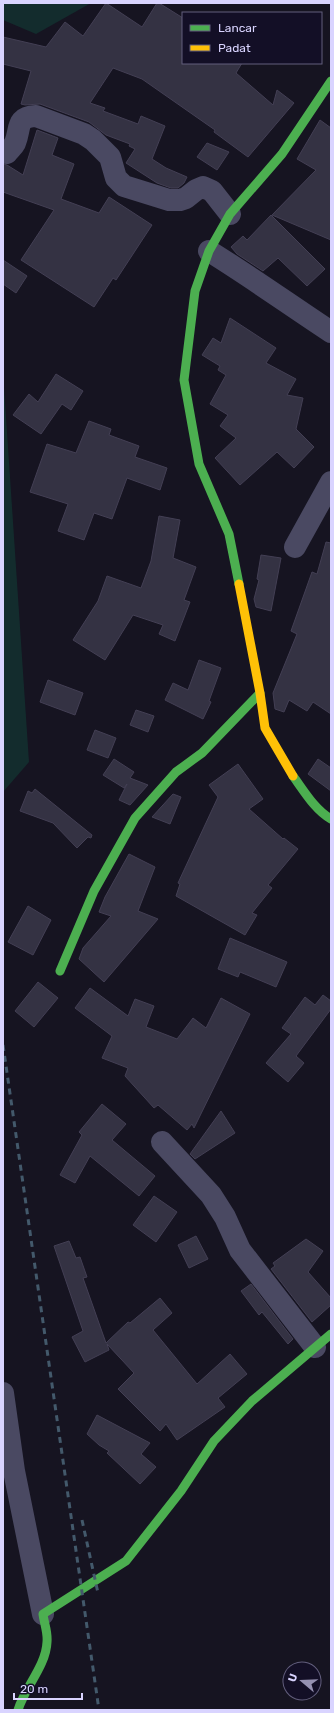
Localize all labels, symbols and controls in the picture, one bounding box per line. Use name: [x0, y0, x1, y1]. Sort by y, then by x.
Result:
legend: [182, 12, 322, 64]
text: Lancar: [218, 21, 257, 35]
text: Padat: [218, 41, 251, 55]
north arrow: [282, 1661, 322, 1701]
text: U: [286, 1672, 300, 1684]
scale bar: [14, 1675, 82, 1701]
text: 20 m: [20, 1682, 48, 1696]

